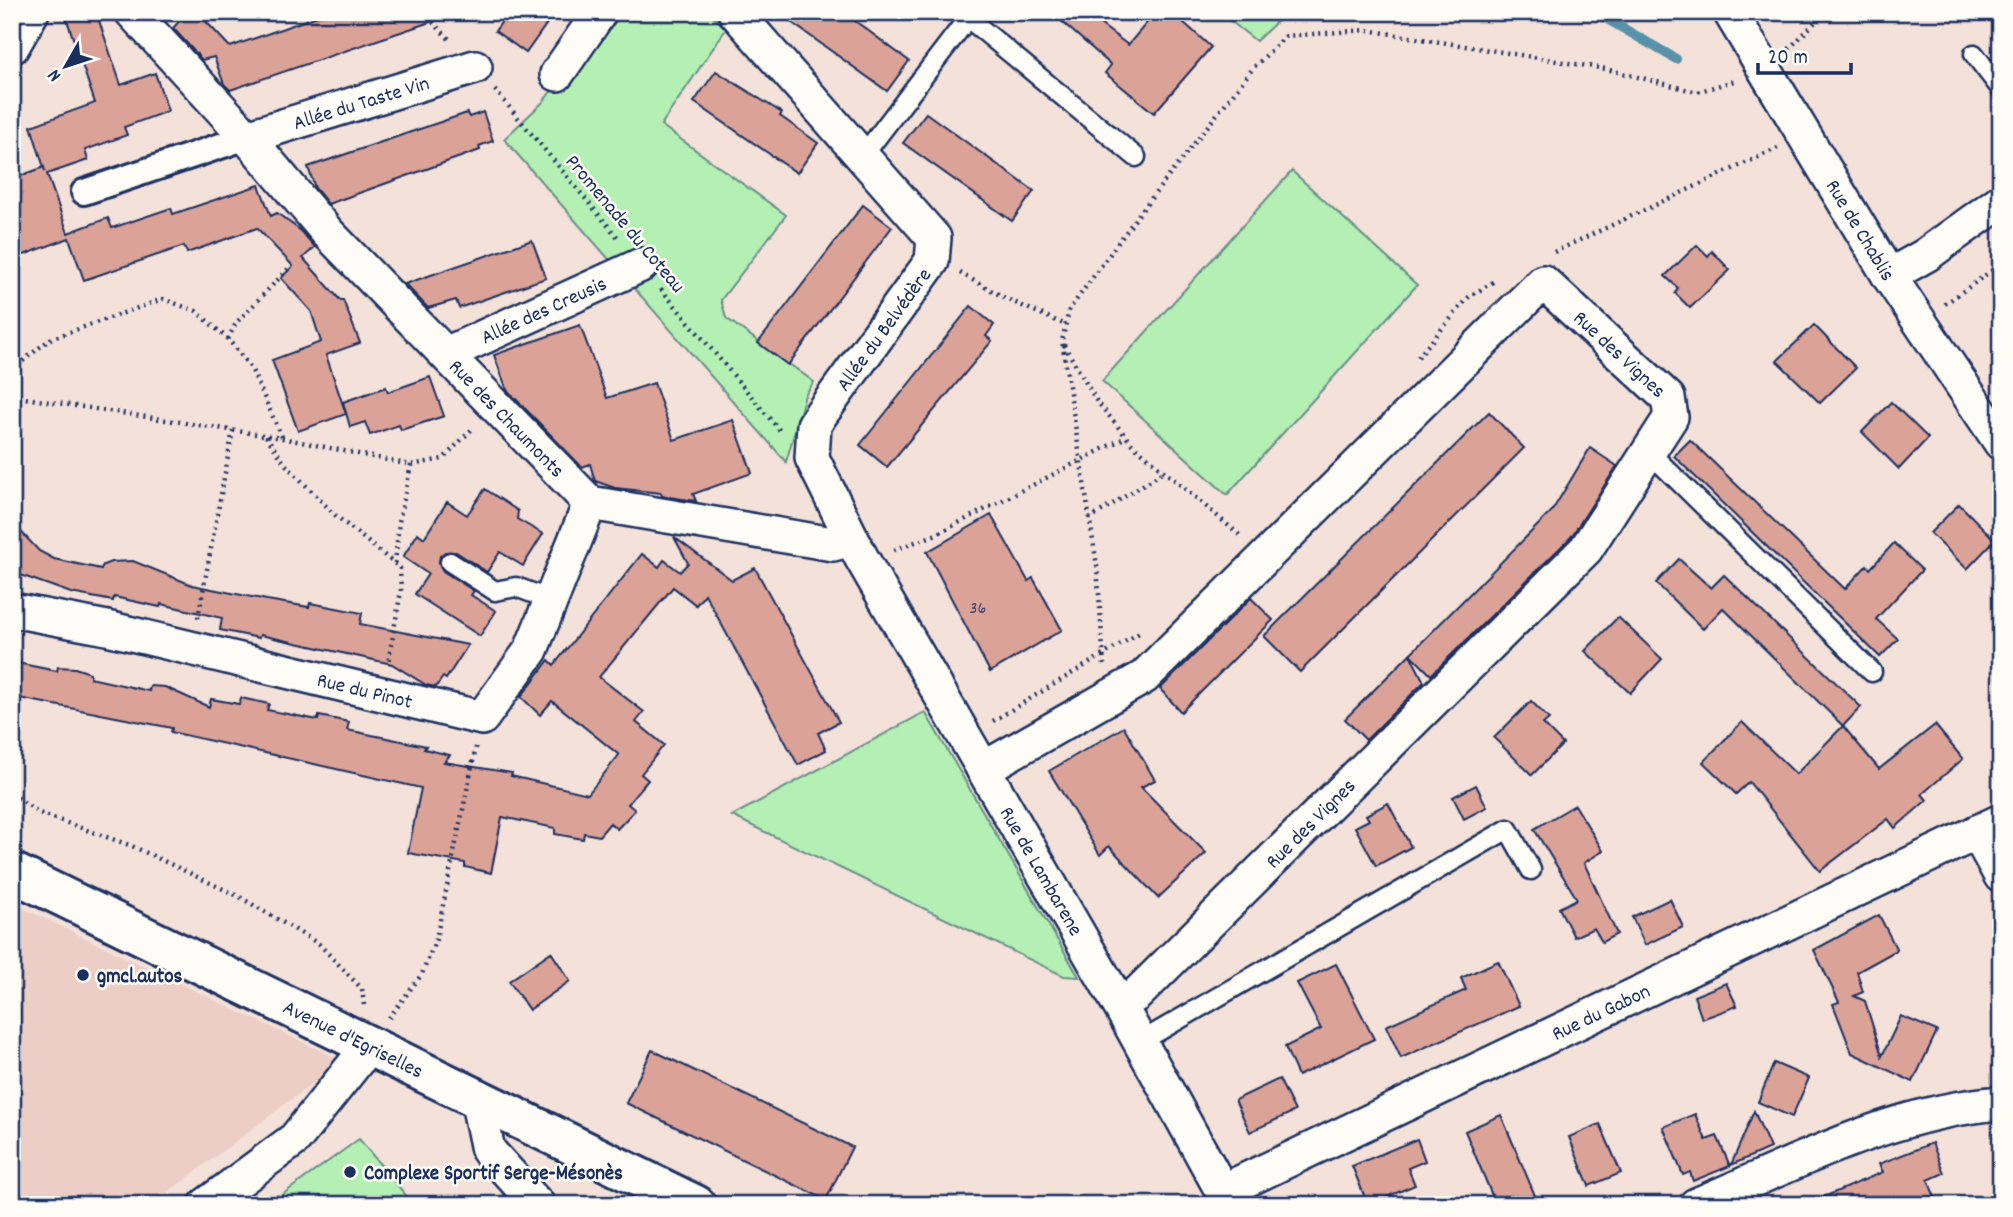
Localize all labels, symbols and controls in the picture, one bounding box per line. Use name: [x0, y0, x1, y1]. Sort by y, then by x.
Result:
north arrow: [32, 32, 102, 102]
scale bar: [1758, 32, 1850, 76]
text: 20 m: [1768, 44, 1808, 74]
text: N: [42, 62, 69, 87]
street label: Allée du Taste Vin: [290, 70, 433, 140]
street label: Promenade du Coteau: [557, 149, 691, 301]
street label: Rue de Chablis: [1816, 175, 1901, 288]
street label: Allée du Belvédère: [830, 263, 941, 399]
street label: Allée des Creusis: [477, 271, 612, 354]
street label: Rue des Vignes: [1565, 305, 1671, 407]
street label: Rue des Chaumonts: [440, 354, 570, 486]
house number: 36: [970, 597, 986, 622]
street label: Rue du Pinot: [313, 667, 415, 719]
street label: Rue des Vignes: [1260, 773, 1364, 877]
street label: Rue de Lambarene: [990, 802, 1089, 943]
place label: gmcl.autos: [97, 963, 183, 993]
marker: gmcl.autos: [75, 967, 91, 983]
street label: Rue du Gabon: [1548, 978, 1656, 1050]
street label: Avenue d'Egriselles: [277, 994, 428, 1088]
place label: Complexe Sportif Serge-Mésonès: [364, 1160, 623, 1190]
marker: Complexe Sportif Serge-Mésonès: [342, 1164, 358, 1180]

